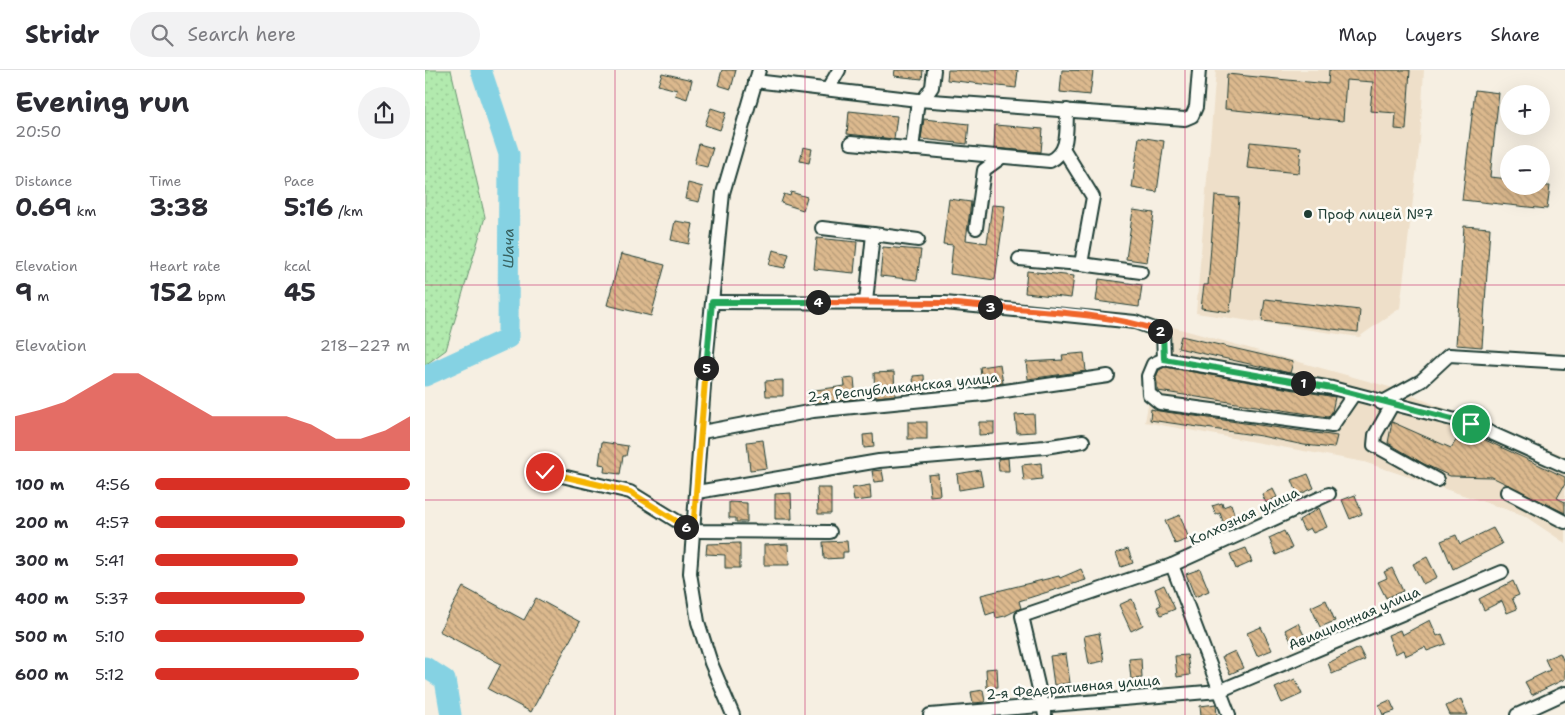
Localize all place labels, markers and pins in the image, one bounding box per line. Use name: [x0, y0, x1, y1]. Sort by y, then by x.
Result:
place label: Проф лицей №7: [1318, 205, 1433, 223]
marker: Проф лицей №7: [1302, 208, 1314, 220]
pin: 4: [805, 290, 831, 314]
pin: 3: [977, 294, 1003, 320]
pin: 2: [1147, 318, 1173, 344]
pin: 5: [693, 356, 719, 380]
pin: 1: [1291, 370, 1315, 396]
pin: [1450, 403, 1492, 445]
pin: [524, 451, 566, 493]
pin: 6: [673, 514, 699, 540]

